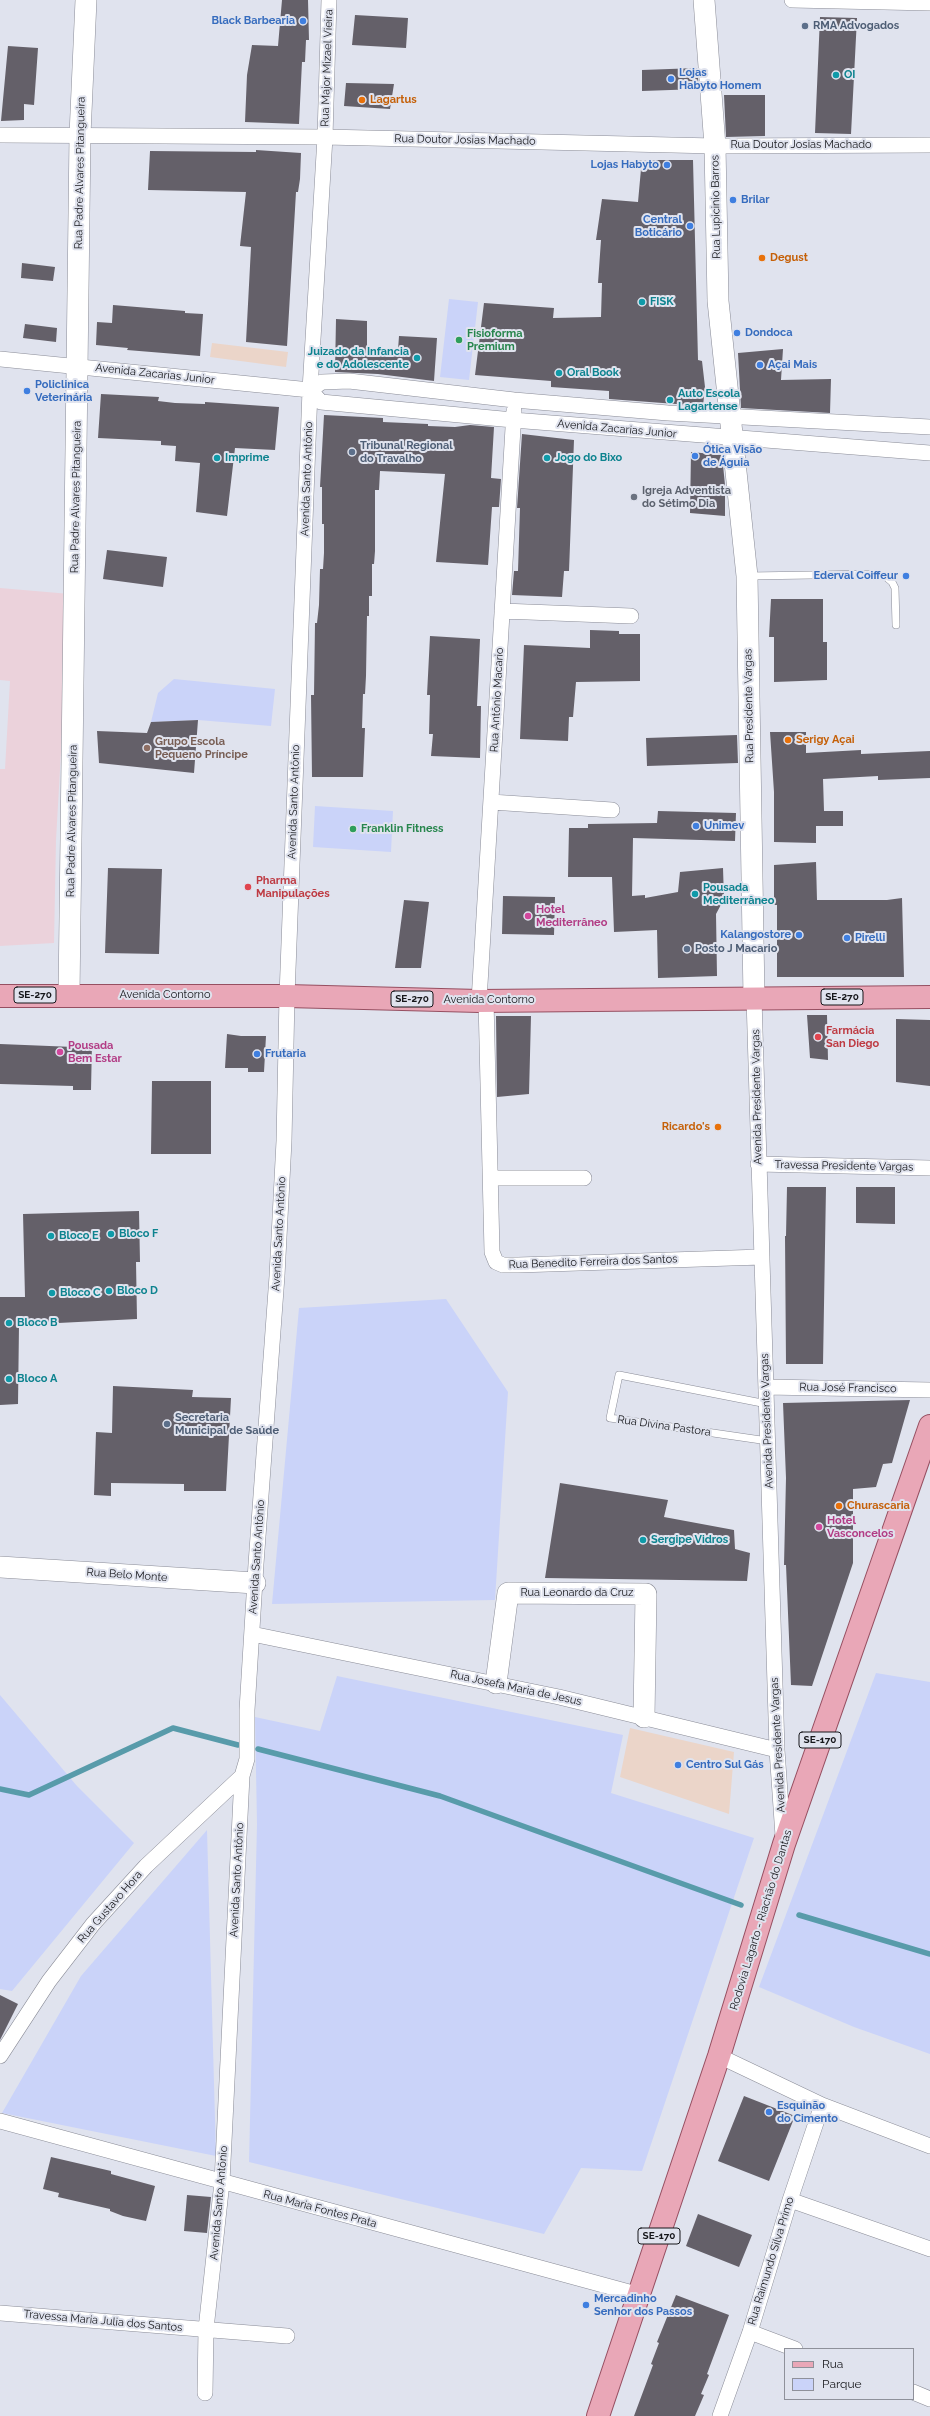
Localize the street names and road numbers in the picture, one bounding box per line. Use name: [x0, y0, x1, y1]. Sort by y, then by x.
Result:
street label: Rua Major Mizael Vieira: [318, 9, 336, 127]
street label: Rua Padre Alvares Pitangueira: [72, 97, 88, 249]
street label: Rua Doutor Josias Machado: [394, 132, 536, 148]
street label: Rua Doutor Josias Machado: [730, 138, 872, 152]
street label: Rua Lupicinio Barros: [708, 155, 724, 259]
street label: Avenida Zacarias Junior: [95, 361, 215, 387]
street label: Avenida Zacarias Junior: [557, 417, 677, 441]
street label: Rua Padre Alvares Pitangueira: [68, 421, 84, 573]
street label: Avenida Santo Antônio: [298, 421, 316, 537]
street label: Rua Antônio Macario: [488, 647, 506, 753]
street label: Rua Presidente Vargas: [741, 649, 757, 763]
street label: Avenida Santo Antônio: [285, 744, 303, 860]
street label: Rua Padre Alvares Pitangueira: [64, 745, 80, 897]
road number: SE-270: [14, 987, 56, 1003]
street label: Avenida Contorno: [119, 988, 211, 1002]
road number: SE-270: [821, 989, 863, 1005]
road number: SE-270: [391, 991, 433, 1007]
street label: Avenida Contorno: [443, 993, 535, 1007]
street label: Avenida Presidente Vargas: [749, 1029, 765, 1165]
street label: Travessa Presidente Vargas: [774, 1158, 914, 1174]
street label: Avenida Santo Antônio: [269, 1176, 289, 1292]
street label: Rua Benedito Ferreira dos Santos: [508, 1252, 678, 1272]
street label: Avenida Presidente Vargas: [758, 1353, 776, 1489]
street label: Rua José Francisco: [799, 1381, 897, 1395]
street label: Rua Divina Pastora: [616, 1413, 712, 1439]
street label: Avenida Santo Antônio: [246, 1499, 268, 1615]
street label: Rua Belo Monte: [86, 1566, 168, 1584]
street label: Rua Leonardo da Cruz: [520, 1586, 634, 1600]
street label: Rua Josefa Maria de Jesus: [449, 1668, 583, 1708]
street label: Avenida Presidente Vargas: [768, 1677, 788, 1813]
road number: SE-170: [799, 1732, 841, 1748]
street label: Avenida Santo Antônio: [227, 1822, 247, 1938]
street label: Rodovia Lagarto - Riachão do Dantas: [727, 1828, 795, 2012]
street label: Rua Gustavo Hora: [75, 1868, 145, 1946]
street label: Avenida Santo Antônio: [207, 2145, 231, 2261]
street label: Rua Maria Fontes Prata: [262, 2188, 378, 2230]
street label: Rua Raimundo Silva Primo: [745, 2195, 797, 2327]
road number: SE-170: [638, 2228, 680, 2244]
street label: Travessa Maria Julia dos Santos: [23, 2307, 183, 2335]

